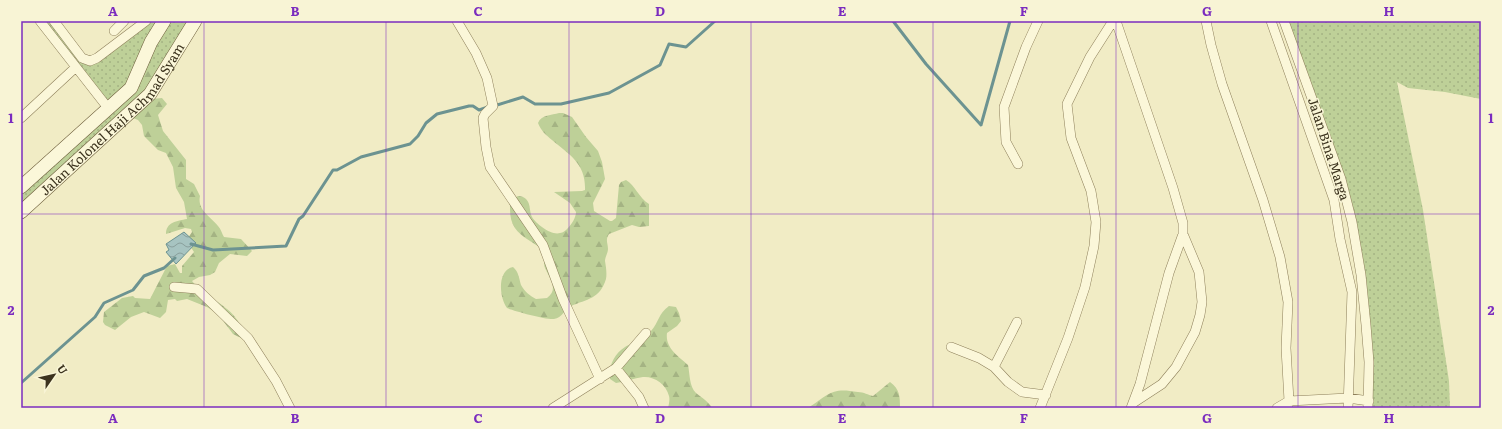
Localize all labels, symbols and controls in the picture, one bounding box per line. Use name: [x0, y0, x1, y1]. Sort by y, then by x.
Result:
text: A: [108, 1, 118, 20]
text: B: [291, 1, 300, 20]
text: C: [473, 1, 483, 20]
text: D: [655, 1, 665, 20]
text: E: [838, 1, 847, 20]
text: F: [1020, 1, 1028, 20]
text: G: [1202, 1, 1212, 20]
text: H: [1384, 1, 1395, 20]
street label: Jalan Kolonel Haji Achmad Syam: [35, 39, 189, 199]
street label: Jalan Bina Marga: [1304, 95, 1355, 203]
text: 1: [8, 108, 14, 127]
text: 1: [1488, 108, 1494, 127]
text: 2: [8, 300, 15, 319]
text: 2: [1488, 300, 1495, 319]
north arrow: [34, 355, 74, 395]
text: U: [54, 361, 72, 377]
text: A: [108, 408, 118, 427]
text: B: [291, 408, 300, 427]
text: C: [473, 408, 483, 427]
text: D: [655, 408, 665, 427]
text: E: [838, 408, 847, 427]
text: F: [1020, 408, 1028, 427]
text: G: [1202, 408, 1212, 427]
text: H: [1384, 408, 1395, 427]

